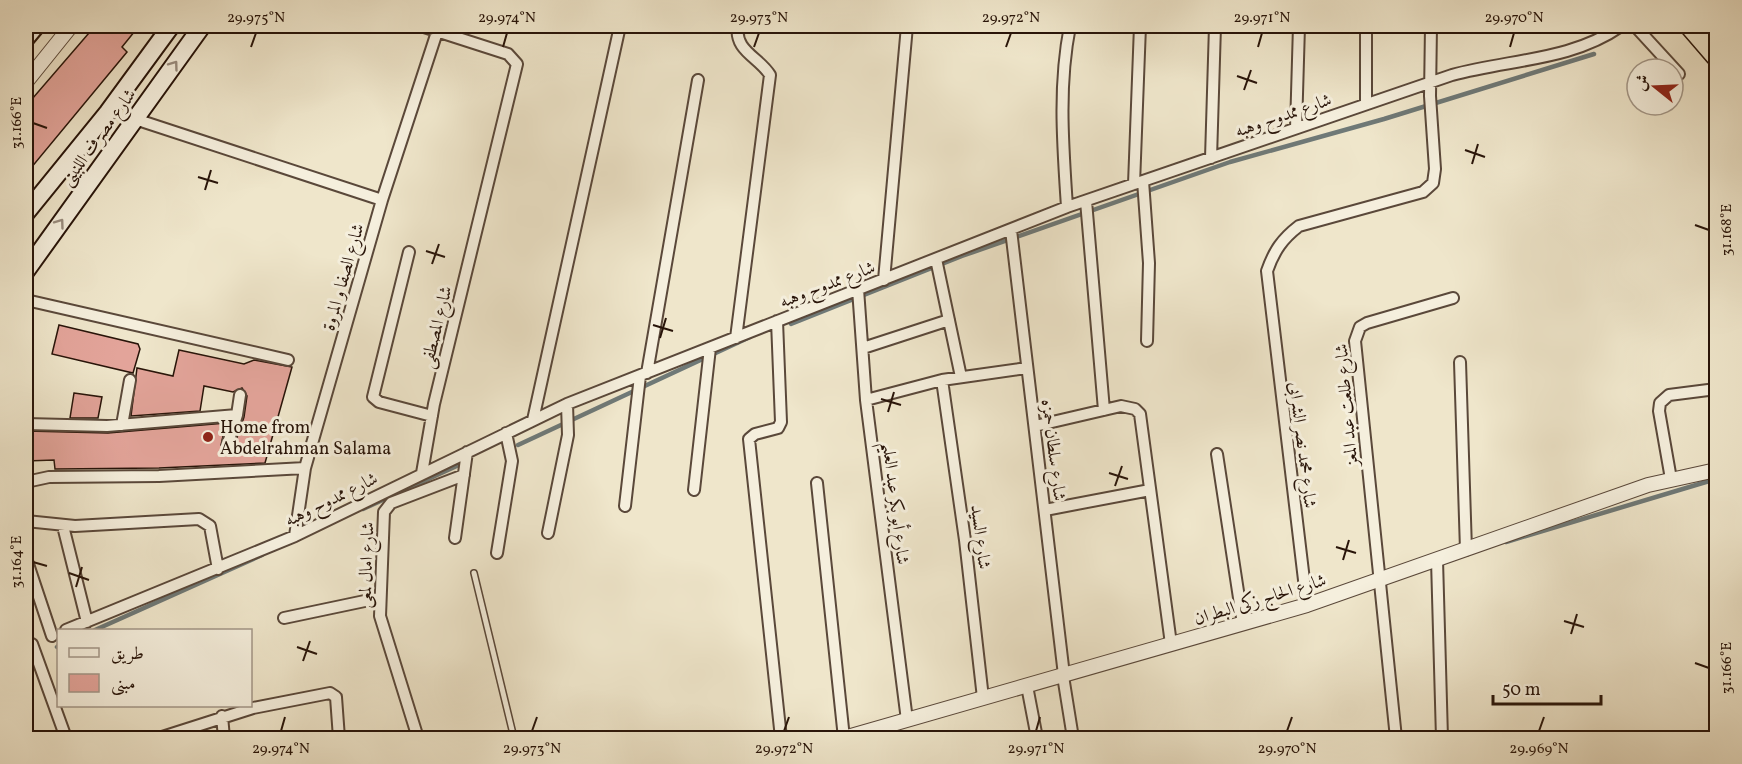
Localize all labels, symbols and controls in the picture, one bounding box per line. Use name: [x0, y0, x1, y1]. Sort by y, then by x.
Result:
text: 29.975°N: [227, 8, 285, 29]
text: 29.974°N: [478, 8, 536, 29]
text: 29.973°N: [730, 8, 788, 29]
text: 29.972°N: [982, 8, 1040, 29]
text: 29.971°N: [1234, 8, 1290, 29]
text: 29.970°N: [1484, 8, 1544, 29]
north arrow: [1625, 57, 1685, 117]
one-way arrow: [167, 60, 178, 71]
text: ش: [1630, 72, 1656, 94]
street label: شارع مصرف اللبينى: [55, 84, 144, 192]
street label: شارع ممدوح وهبه: [1232, 88, 1336, 147]
text: 31.166°E: [7, 97, 28, 149]
text: 31.168°E: [1717, 204, 1738, 256]
one-way arrow: [53, 219, 64, 230]
street label: شارع الصفا و المروة: [317, 221, 373, 334]
street label: شارع ممدوح وهبه: [776, 256, 880, 317]
street label: شارع المصطفى: [415, 283, 461, 372]
street label: شارع طلعت عبد المعز: [1330, 343, 1366, 469]
street label: شارع محمد نصر الشرابى: [1280, 381, 1322, 510]
street label: شارع سلطان حمزه: [1033, 398, 1071, 503]
place label: Home from Abdelrahman Salama: [220, 416, 391, 462]
marker: Home from Abdelrahman Salama: [201, 430, 215, 444]
street label: شارع أبو بكر عبد العليم: [871, 440, 916, 567]
street label: شارع ممدوح وهبه: [281, 467, 383, 535]
street label: شارع السيد: [962, 503, 996, 571]
street label: شارع امال لمعى: [353, 521, 383, 609]
text: 31.164°E: [7, 535, 28, 589]
street label: شارع الحاج زكى البطران: [1191, 567, 1330, 634]
legend: [57, 629, 252, 707]
text: طريق: [111, 642, 144, 667]
text: 31.166°E: [1717, 642, 1738, 694]
scale bar: [1493, 668, 1601, 706]
text: مبنى: [111, 672, 136, 697]
text: 50 m: [1502, 678, 1541, 703]
text: 29.974°N: [252, 739, 310, 760]
text: 29.973°N: [503, 739, 561, 760]
text: 29.972°N: [755, 739, 813, 760]
text: 29.971°N: [1008, 739, 1064, 760]
text: 29.970°N: [1257, 739, 1317, 760]
text: 29.969°N: [1509, 739, 1569, 760]

